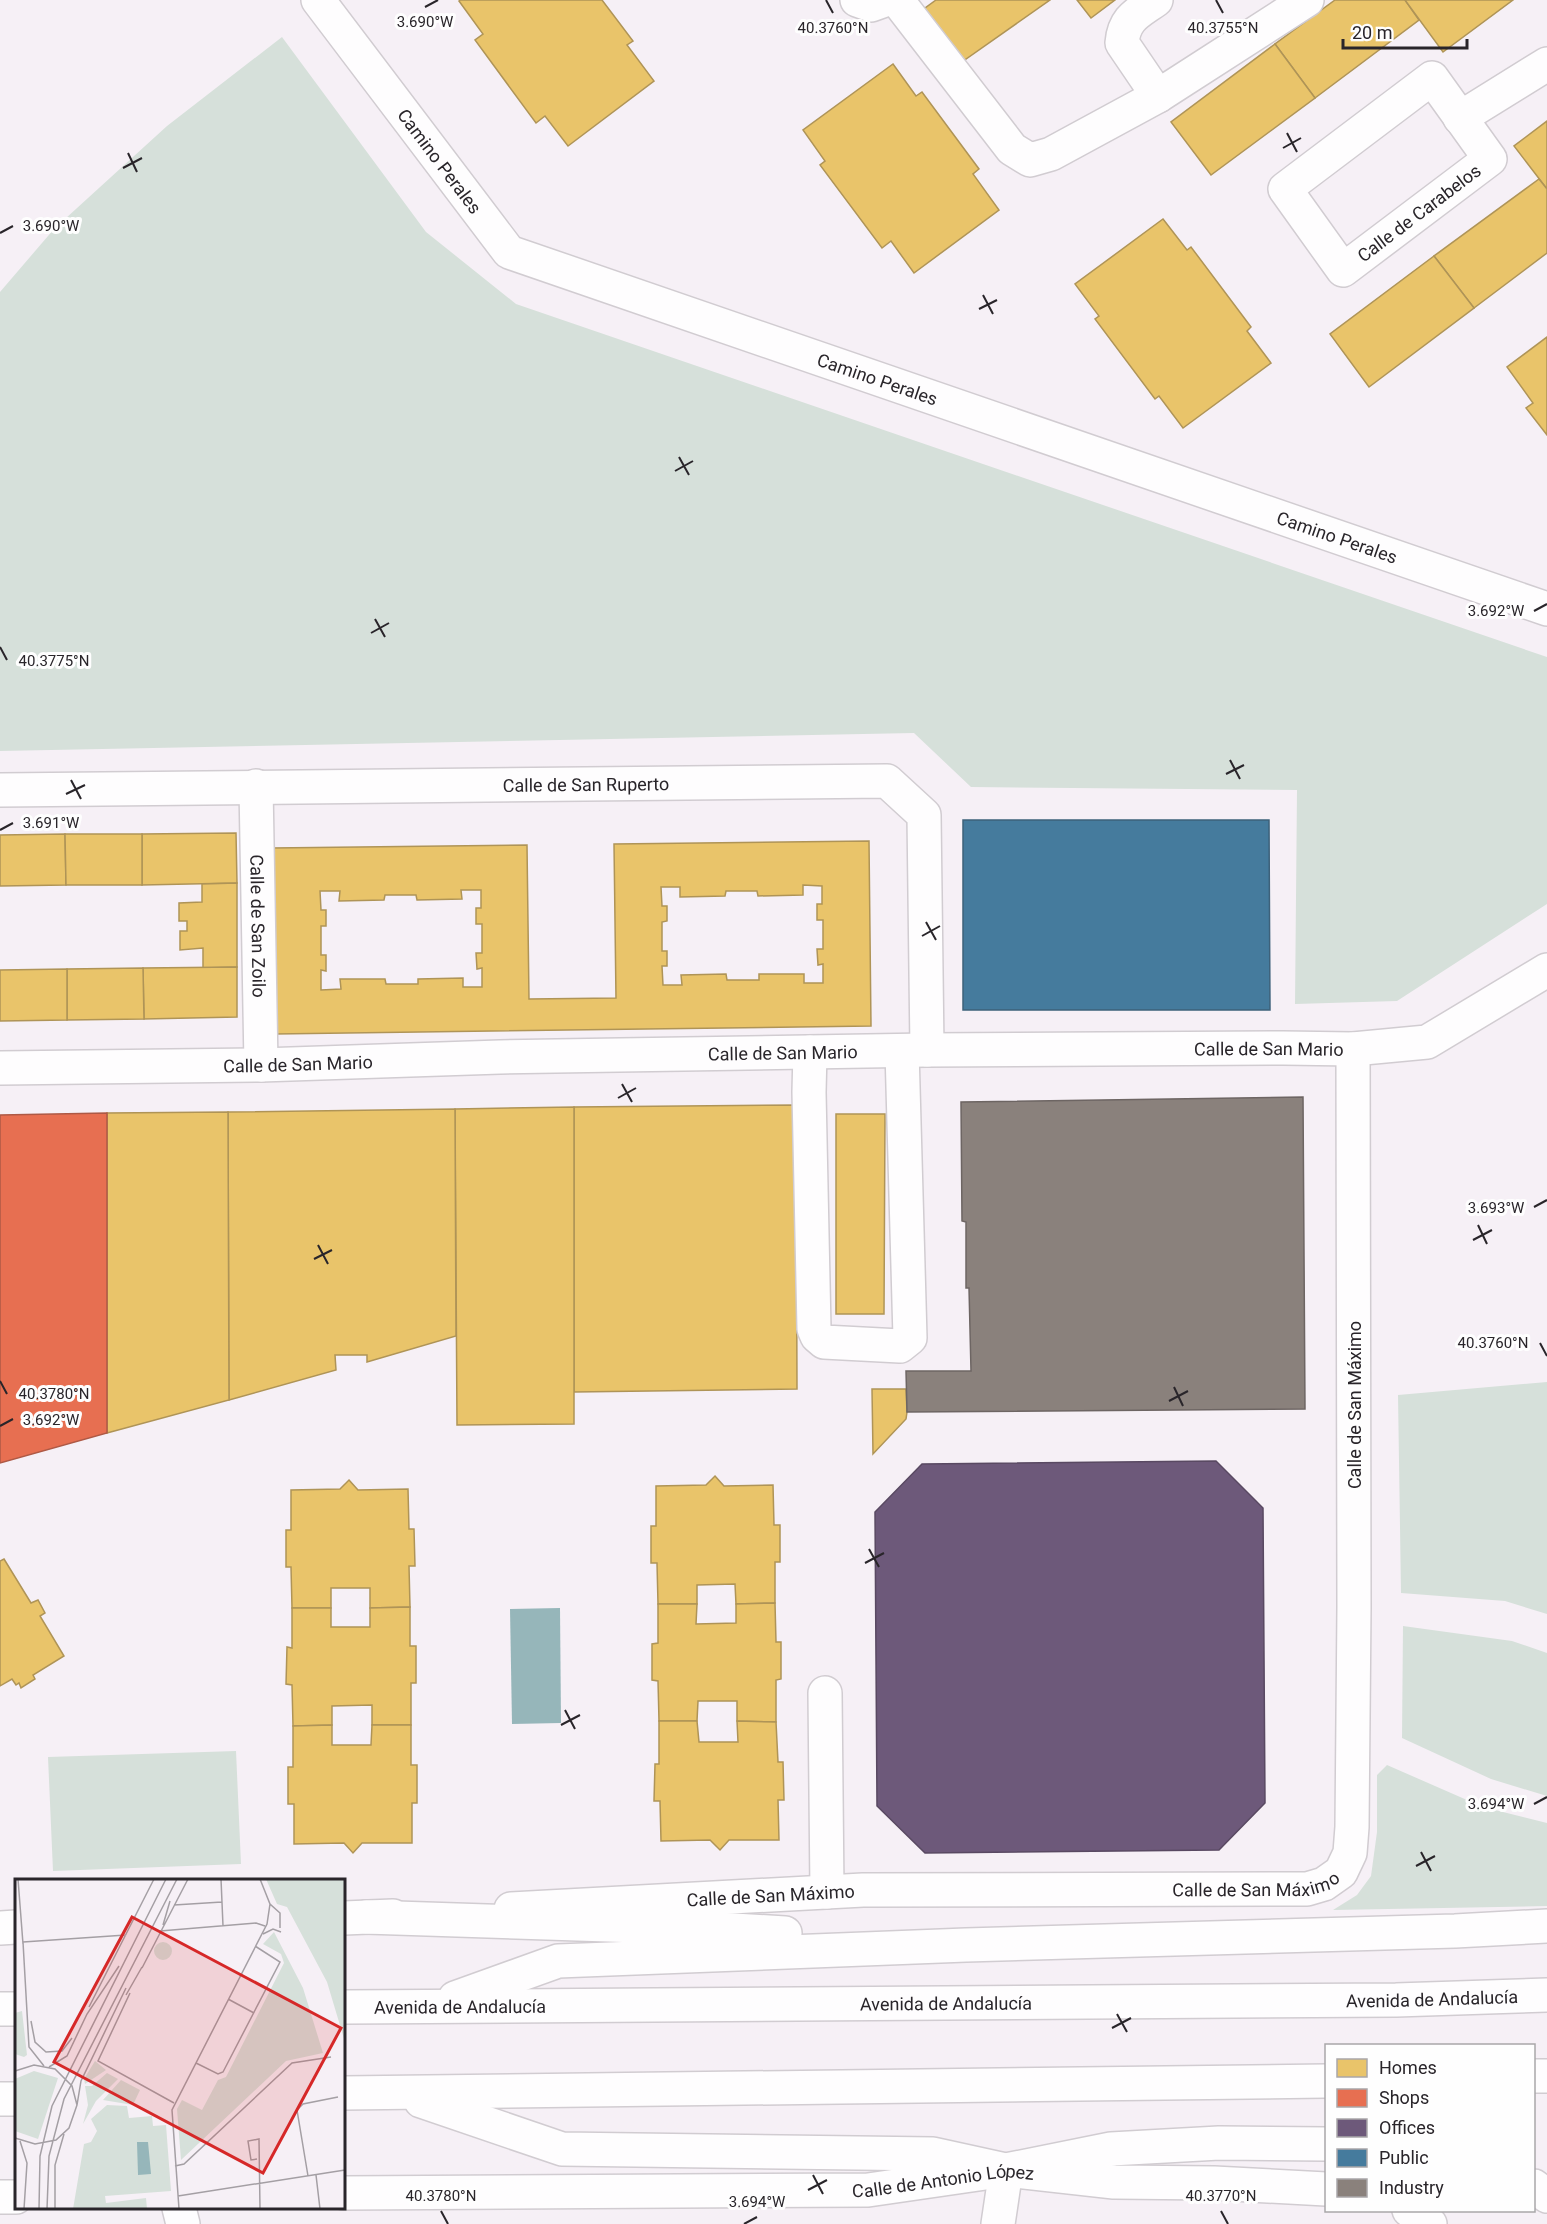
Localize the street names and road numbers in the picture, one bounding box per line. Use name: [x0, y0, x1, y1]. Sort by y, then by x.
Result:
street label: Camino Perales: [394, 104, 486, 218]
street label: Calle de Carabelos: [1353, 160, 1485, 266]
street label: Camino Perales: [815, 348, 941, 409]
street label: Camino Perales: [1274, 506, 1400, 567]
street label: Calle de San Ruperto: [503, 773, 669, 795]
street label: Calle de San Zoilo: [247, 854, 270, 998]
street label: Calle de San Mario: [1194, 1037, 1344, 1059]
street label: Calle de San Mario: [708, 1041, 858, 1064]
street label: Calle de San Mario: [223, 1051, 373, 1076]
street label: Calle de San Máximo: [1344, 1321, 1365, 1489]
street label: Calle de San Máximo: [1172, 1866, 1343, 1900]
street label: Calle de San Máximo: [686, 1880, 855, 1910]
street label: Avenida de Andalucía: [1346, 1985, 1518, 2011]
street label: Avenida de Andalucía: [860, 1992, 1032, 2014]
street label: Avenida de Andalucía: [374, 1995, 546, 2017]
street label: Calle de Antonio López: [852, 2160, 1036, 2201]

